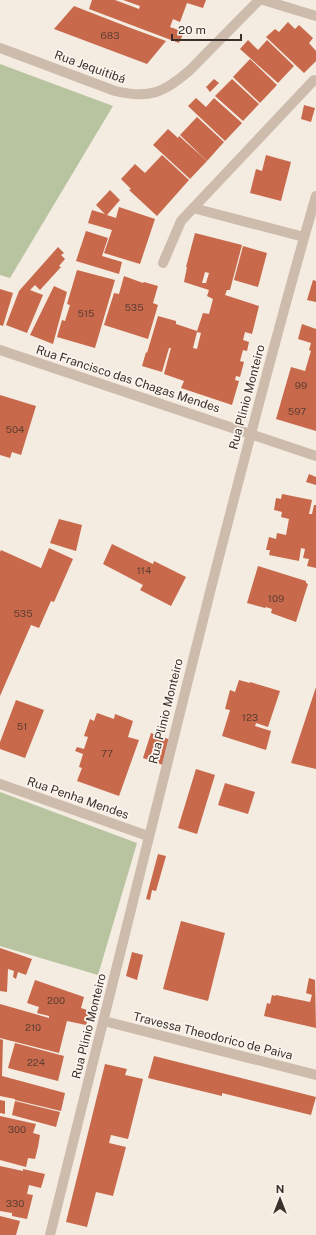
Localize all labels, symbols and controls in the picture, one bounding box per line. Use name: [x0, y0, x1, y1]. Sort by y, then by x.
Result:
scale bar: [172, 16, 241, 42]
text: 20 m: [178, 23, 206, 37]
house number: 683: [101, 29, 119, 41]
street label: Rua Jequitibá: [53, 48, 127, 86]
house number: 535: [124, 301, 144, 313]
house number: 515: [78, 307, 94, 319]
street label: Rua Francisco das Chagas Mendes: [34, 343, 222, 415]
street label: Rua Plinio Monteiro: [226, 343, 268, 451]
house number: 99: [295, 379, 307, 391]
house number: 597: [288, 405, 306, 417]
house number: 504: [6, 423, 24, 435]
house number: 114: [137, 564, 151, 576]
house number: 109: [268, 592, 284, 604]
house number: 535: [13, 607, 33, 619]
street label: Rua Plinio Monteiro: [146, 657, 186, 765]
house number: 123: [242, 711, 258, 723]
house number: 51: [17, 720, 27, 732]
house number: 77: [101, 747, 113, 759]
street label: Rua Penha Mendes: [25, 774, 131, 822]
street label: Rua Plinio Monteiro: [69, 972, 109, 1080]
house number: 200: [47, 994, 65, 1006]
street label: Travessa Theodorico de Paiva: [132, 1009, 294, 1063]
house number: 210: [25, 1021, 41, 1033]
house number: 224: [27, 1056, 45, 1068]
house number: 300: [8, 1123, 26, 1135]
north arrow: [260, 1179, 300, 1219]
text: N: [276, 1183, 284, 1195]
house number: 330: [6, 1197, 24, 1209]

